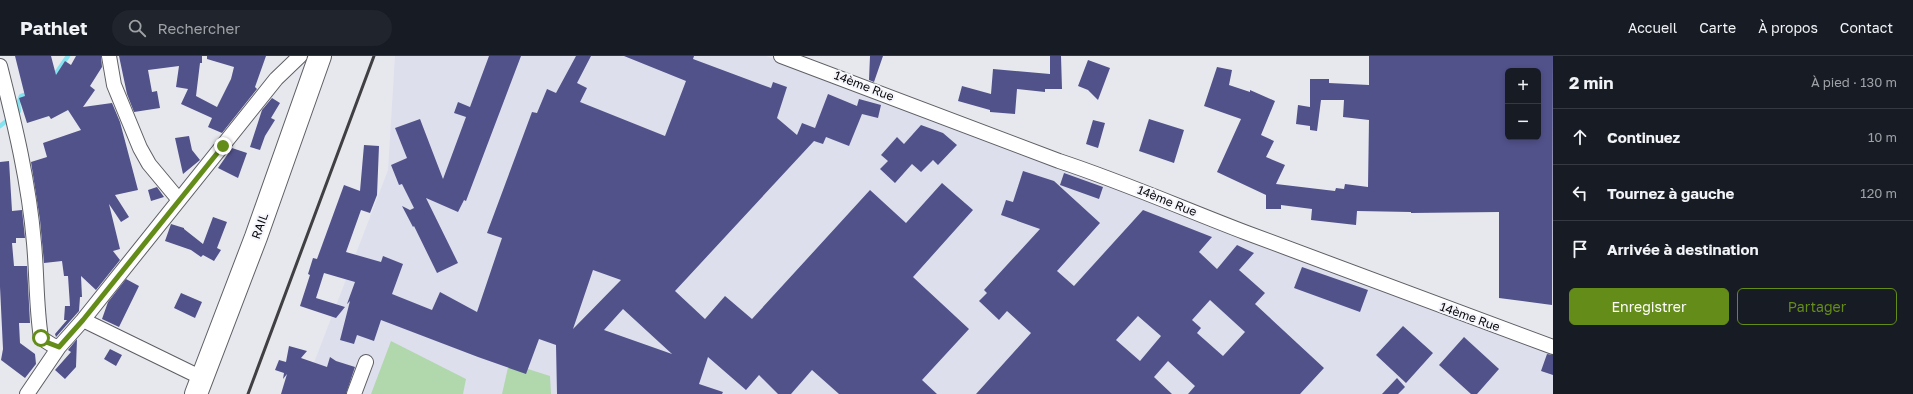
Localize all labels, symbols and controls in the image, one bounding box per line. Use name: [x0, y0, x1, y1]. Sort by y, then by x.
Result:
search box: [112, 10, 392, 46]
text: Pathlet: [20, 16, 88, 39]
icon: search: [126, 17, 148, 39]
text: Rechercher: [158, 19, 240, 37]
text: Accueil: [1628, 19, 1677, 36]
text: Carte: [1699, 19, 1736, 36]
text: À propos: [1758, 19, 1818, 36]
text: Contact: [1840, 19, 1893, 36]
street label: 14ème Rue: [832, 67, 896, 104]
map controls: [1505, 68, 1541, 140]
button: +: [1505, 68, 1541, 104]
text: 2 min: [1569, 72, 1613, 93]
text: À pied · 130 m: [1811, 74, 1897, 90]
button: −: [1505, 104, 1541, 140]
icon: ahead: [1569, 126, 1591, 148]
text: Continuez: [1607, 128, 1680, 146]
text: 10 m: [1868, 129, 1897, 145]
route end: [214, 137, 232, 155]
street label: 14ème Rue: [1135, 182, 1199, 219]
icon: left: [1569, 182, 1591, 204]
text: Tournez à gauche: [1607, 184, 1734, 202]
text: 120 m: [1860, 185, 1897, 201]
street label: RAIL: [248, 211, 271, 241]
icon: arrive: [1569, 238, 1591, 260]
text: Arrivée à destination: [1607, 240, 1759, 258]
button: Enregistrer: [1569, 288, 1729, 325]
button: Partager: [1737, 288, 1897, 325]
street label: 14ème Rue: [1438, 299, 1502, 334]
route start: [32, 329, 50, 347]

